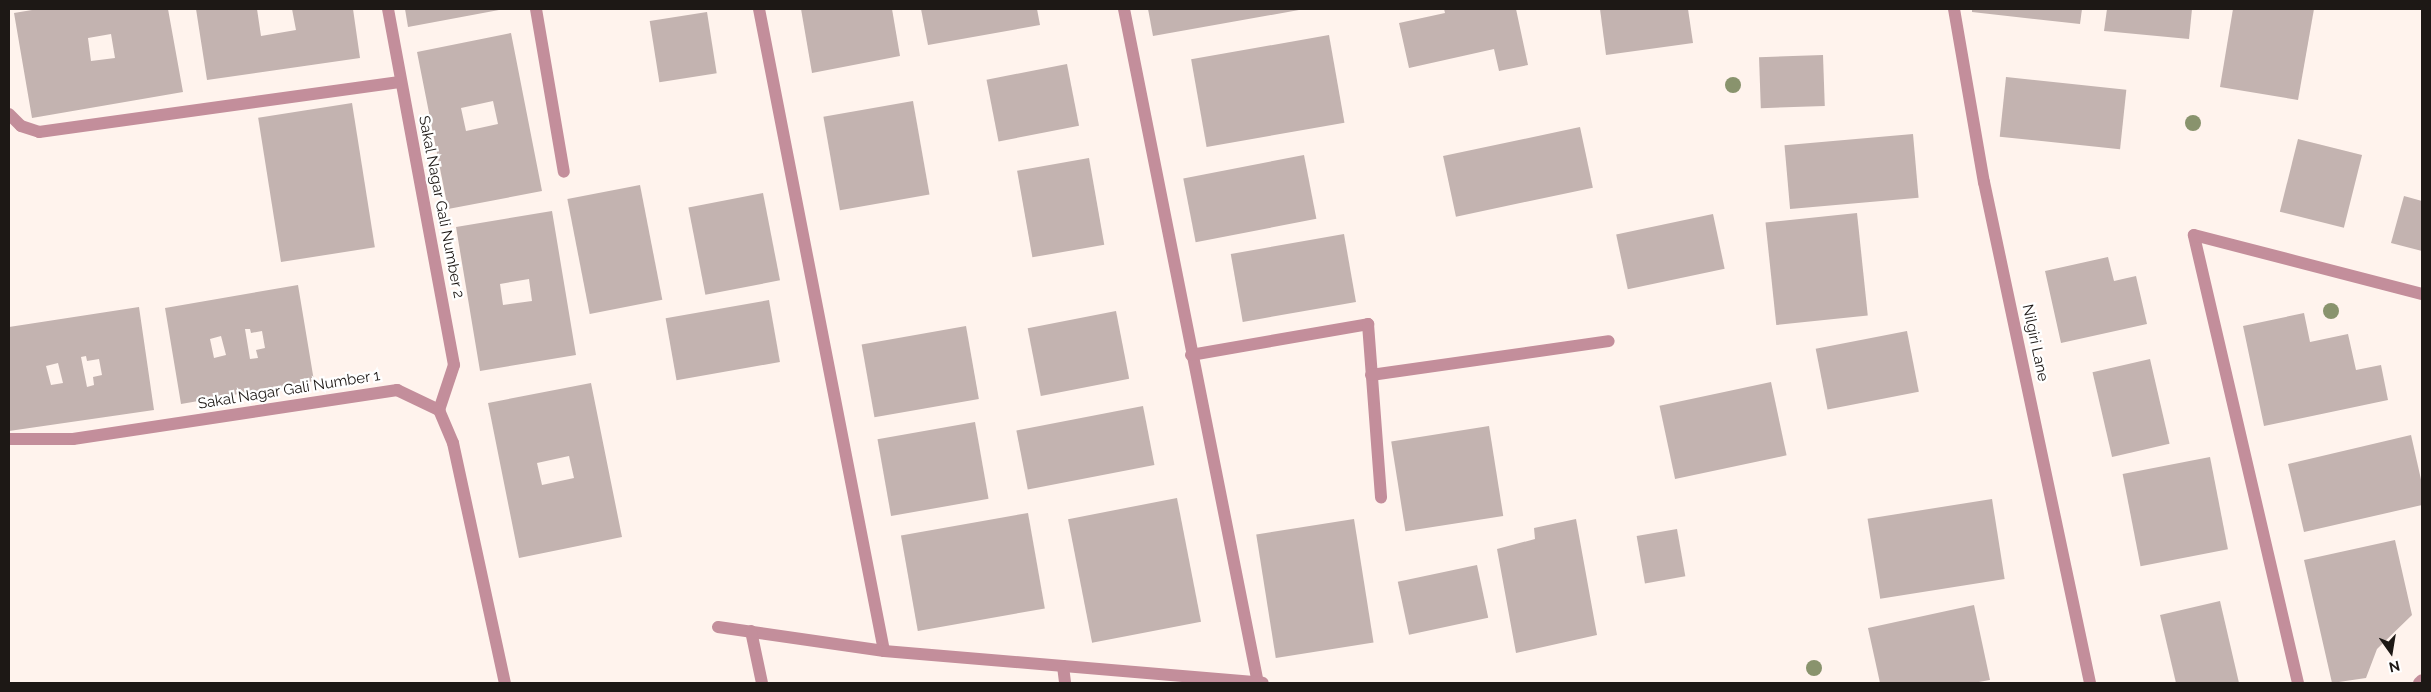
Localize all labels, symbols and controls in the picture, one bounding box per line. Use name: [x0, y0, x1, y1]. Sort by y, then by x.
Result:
street label: Sakal Nagar Gali Number 2: [414, 114, 468, 300]
street label: Nilgiri Lane: [2018, 303, 2052, 383]
street label: Sakal Nagar Gali Number 1: [196, 367, 382, 413]
north arrow: [2366, 627, 2416, 677]
text: N: [2387, 658, 2401, 676]

